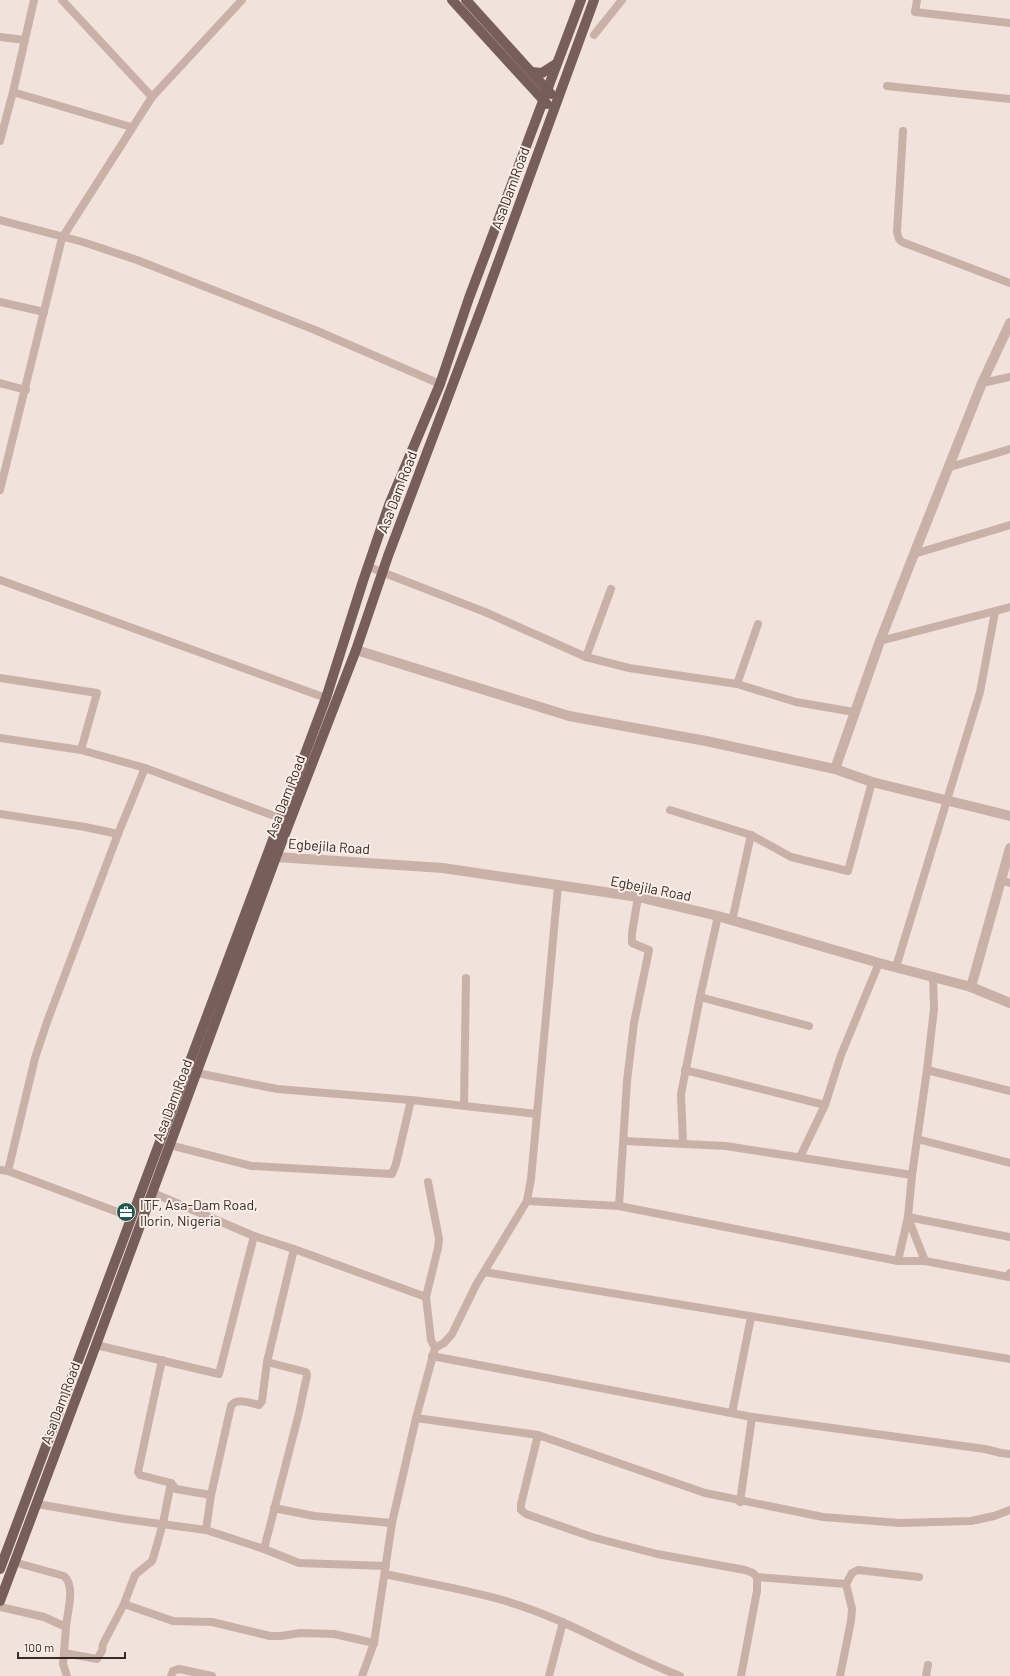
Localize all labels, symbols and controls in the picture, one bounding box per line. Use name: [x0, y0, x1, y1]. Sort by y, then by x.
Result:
street label: Asa Dam Road: [487, 145, 533, 231]
street label: Asa Dam Road: [374, 449, 420, 535]
street label: Asa Dam Road: [262, 753, 308, 839]
street label: Egbejila Road: [287, 835, 371, 857]
street label: Egbejila Road: [609, 872, 693, 904]
street label: Asa Dam Road: [149, 1057, 195, 1143]
place label: ITF, Asa-Dam Road, Ilorin, Nigeria: [140, 1196, 258, 1229]
office icon: ITF, Asa-Dam Road, Ilorin, Nigeria: [115, 1201, 137, 1223]
street label: Asa Dam Road: [37, 1360, 83, 1446]
scale bar: [18, 1634, 125, 1660]
text: 100 m: [24, 1640, 54, 1654]

